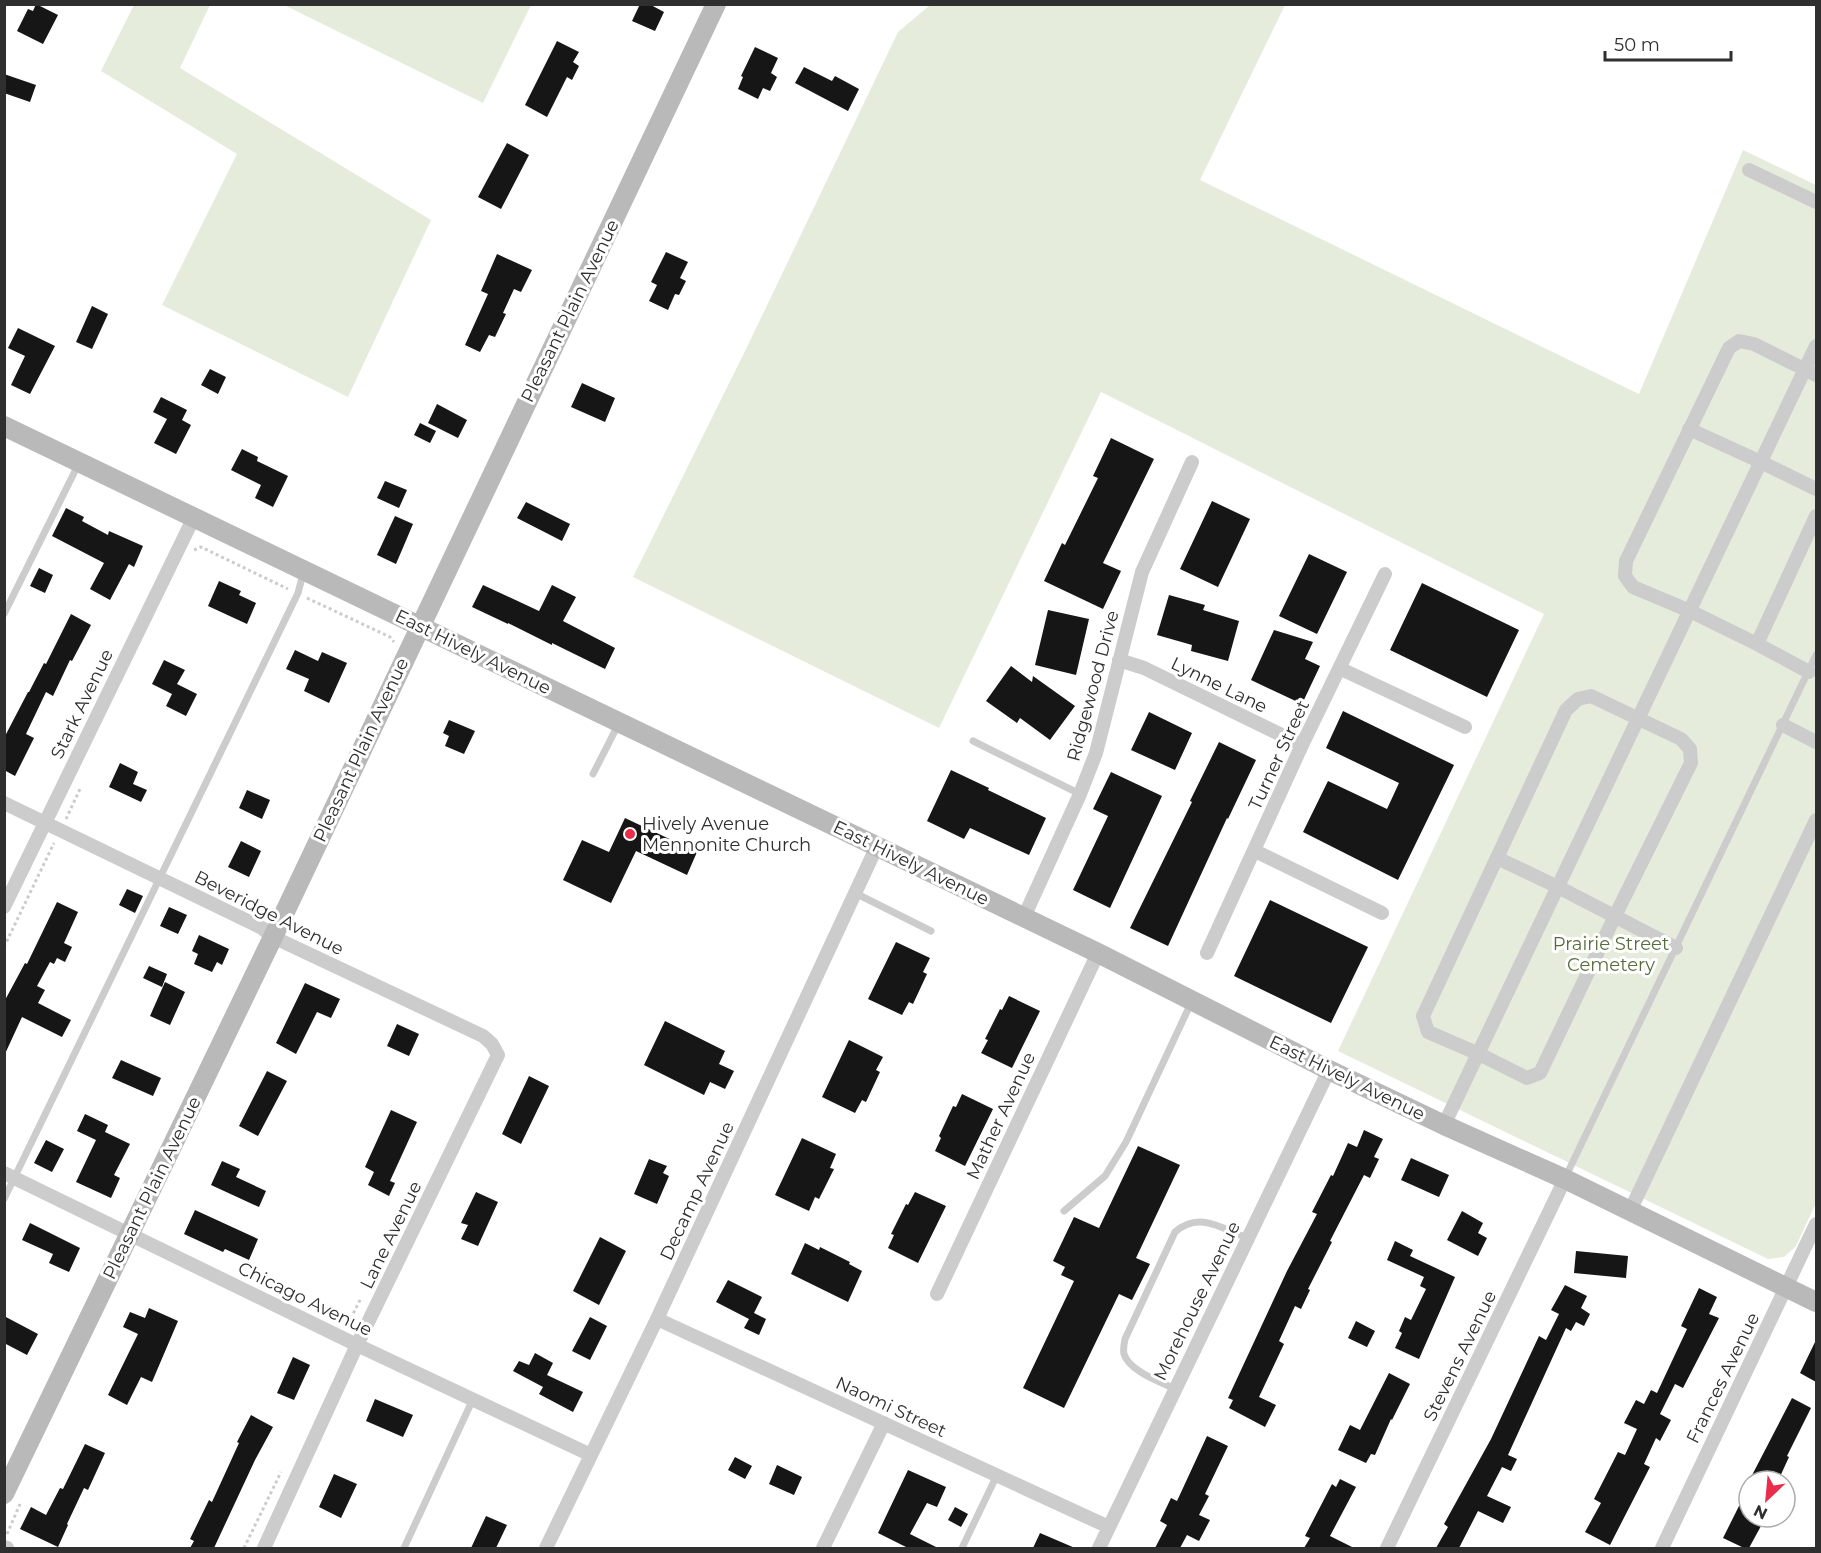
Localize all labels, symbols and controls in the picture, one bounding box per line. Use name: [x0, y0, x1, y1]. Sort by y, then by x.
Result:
scale bar: [1605, 24, 1731, 62]
text: 50 m: [1614, 34, 1660, 56]
street label: Pleasant Plain Avenue: [516, 216, 624, 406]
street label: East Hively Avenue: [392, 605, 554, 699]
street label: Ridgewood Drive: [1062, 608, 1124, 764]
street label: Stark Avenue: [46, 646, 118, 762]
street label: Lynne Lane: [1167, 652, 1271, 718]
street label: Pleasant Plain Avenue: [309, 654, 413, 846]
street label: Turner Street: [1244, 697, 1314, 813]
place label: Hively Avenue Mennonite Church: [642, 813, 811, 856]
street label: East Hively Avenue: [830, 816, 992, 910]
marker: Hively Avenue Mennonite Church: [623, 827, 637, 841]
street label: Beveridge Avenue: [191, 866, 347, 960]
park label: Prairie Street Cemetery: [1553, 933, 1669, 976]
street label: East Hively Avenue: [1266, 1031, 1428, 1125]
street label: Mather Avenue: [962, 1049, 1040, 1183]
street label: Pleasant Plain Avenue: [98, 1093, 206, 1283]
street label: Decamp Avenue: [655, 1118, 739, 1264]
street label: Lane Avenue: [355, 1178, 427, 1292]
street label: Morehouse Avenue: [1149, 1218, 1245, 1384]
street label: Chicago Avenue: [234, 1257, 376, 1341]
street label: Stevens Avenue: [1419, 1287, 1501, 1425]
street label: Frances Avenue: [1682, 1309, 1764, 1447]
street label: Naomi Street: [832, 1372, 950, 1442]
north arrow: [1737, 1469, 1797, 1529]
text: N: [1751, 1501, 1771, 1523]

